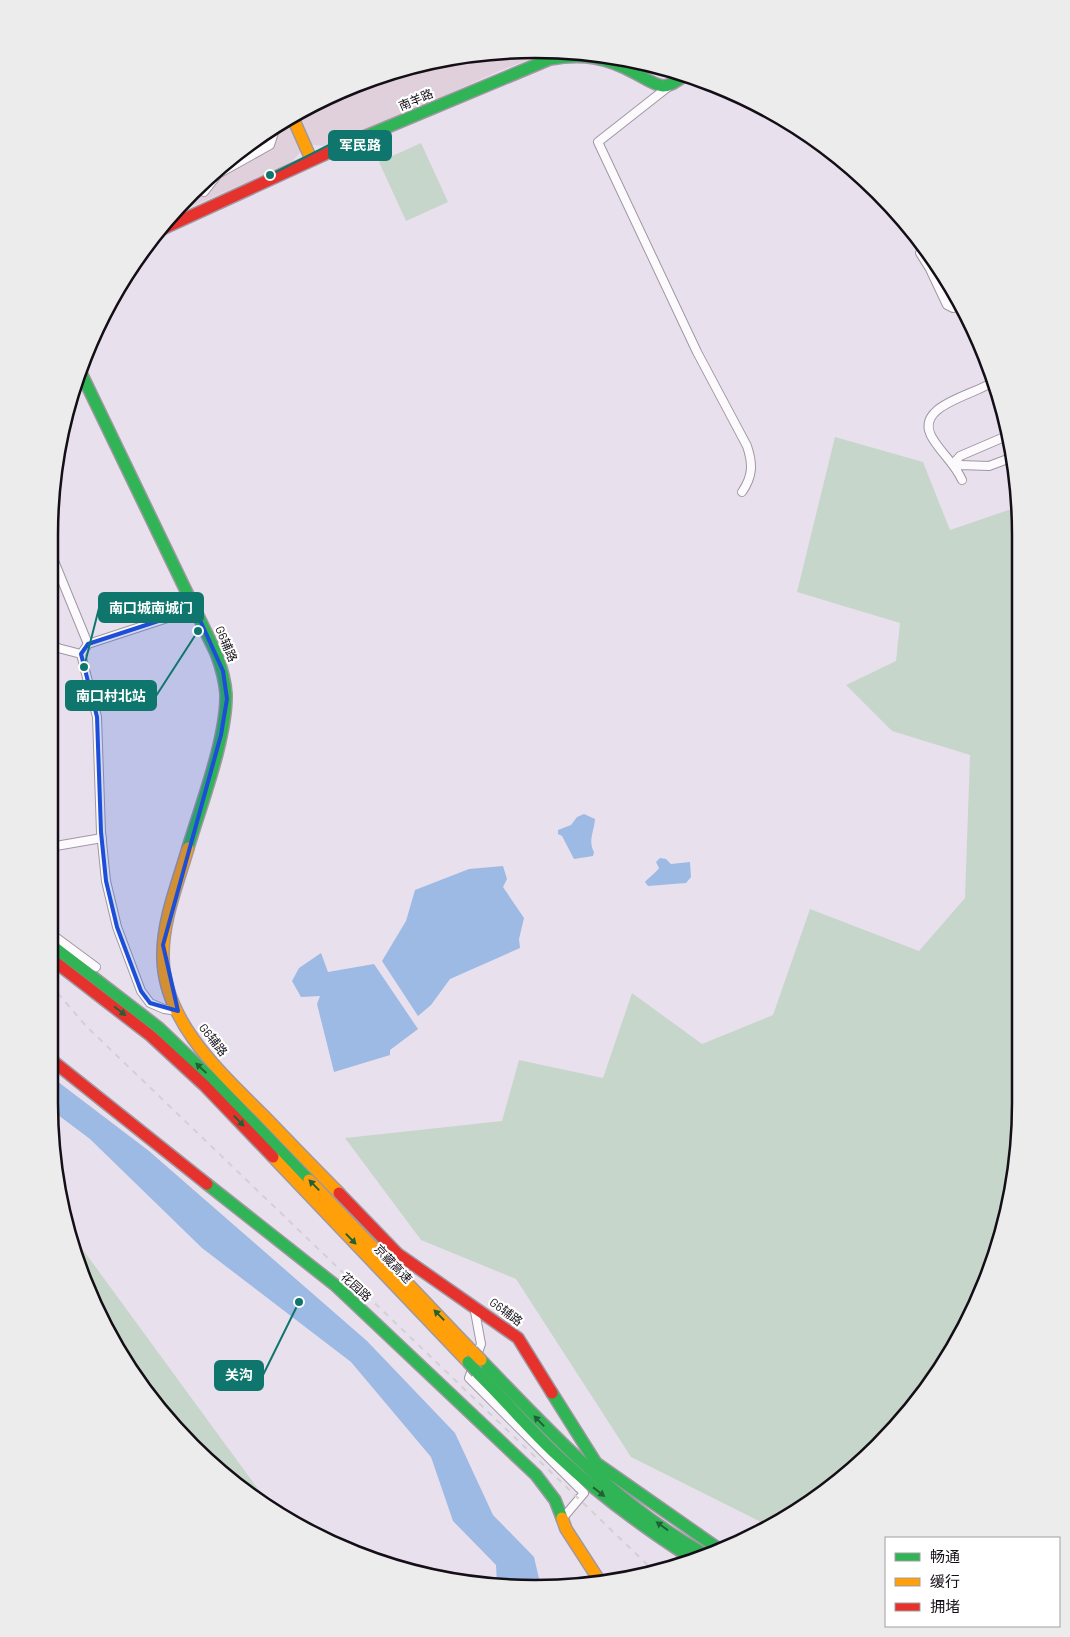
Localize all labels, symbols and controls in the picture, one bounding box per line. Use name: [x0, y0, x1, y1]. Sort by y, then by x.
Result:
street label: 南羊路: [396, 86, 435, 113]
callout: 军民路: [329, 131, 391, 160]
text: 军民路: [339, 136, 381, 153]
callout: 南口城南城门: [99, 593, 203, 622]
text: 南口城南城门: [109, 599, 193, 616]
street label: G6辅路: [213, 624, 241, 664]
callout: 南口村北站: [66, 681, 156, 710]
text: 南口村北站: [76, 687, 146, 704]
one-way arrow: [113, 1006, 126, 1017]
street label: G6辅路: [197, 1020, 231, 1058]
one-way arrow: [196, 1062, 208, 1074]
one-way arrow: [233, 1115, 245, 1127]
one-way arrow: [308, 1180, 320, 1192]
one-way arrow: [345, 1233, 357, 1245]
street label: 京藏高速: [372, 1241, 415, 1285]
street label: 花园路: [339, 1269, 375, 1304]
street label: G6辅路: [487, 1294, 526, 1328]
one-way arrow: [433, 1310, 445, 1322]
callout: 关沟: [215, 1361, 263, 1390]
text: 关沟: [225, 1366, 253, 1383]
one-way arrow: [533, 1415, 545, 1427]
one-way arrow: [592, 1487, 605, 1498]
one-way arrow: [656, 1521, 669, 1531]
legend: [885, 1537, 1060, 1627]
text: 畅通: [930, 1547, 960, 1565]
text: 缓行: [930, 1572, 960, 1590]
text: 拥堵: [930, 1597, 960, 1615]

